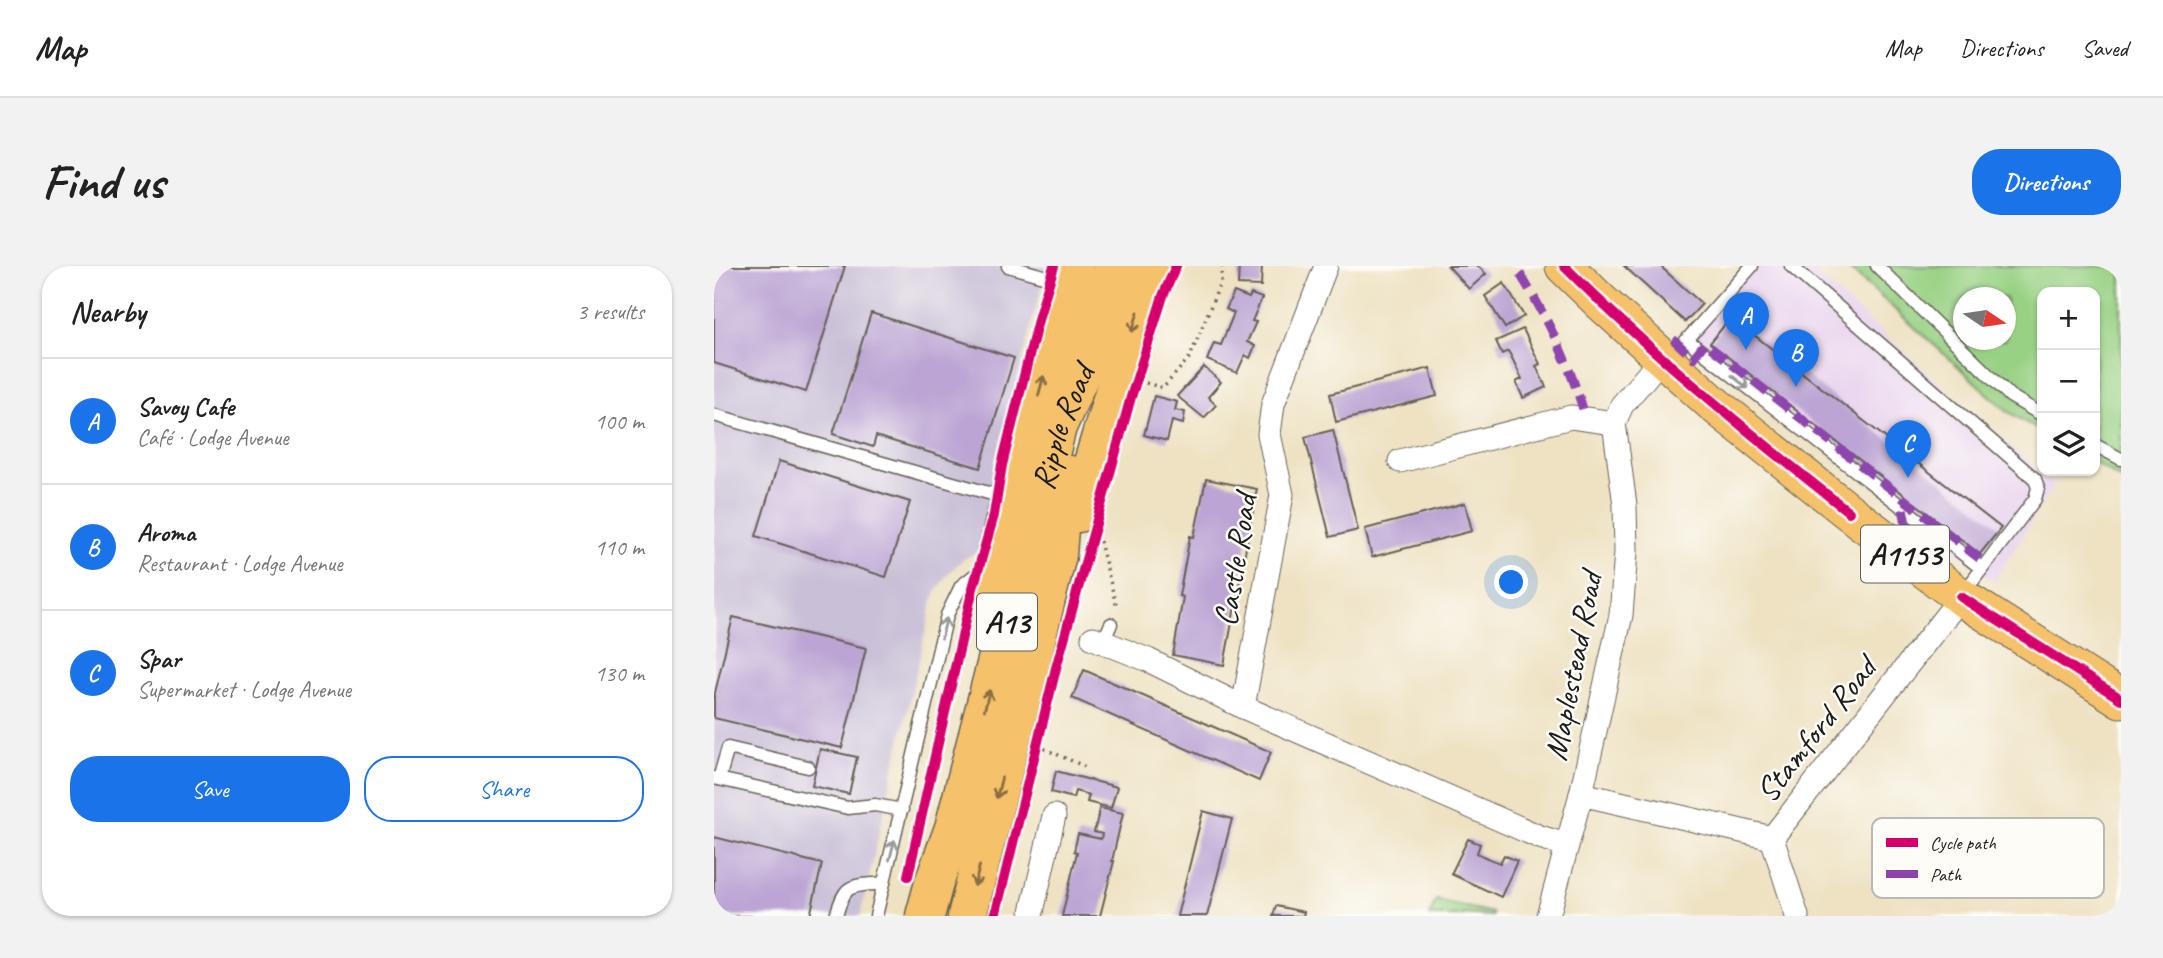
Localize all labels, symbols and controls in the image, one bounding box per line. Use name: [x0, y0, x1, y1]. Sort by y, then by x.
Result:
text: Map: [35, 27, 86, 69]
text: Map: [1885, 33, 1922, 63]
text: Directions: [1960, 33, 2043, 63]
text: Saved: [2081, 33, 2128, 63]
button: Directions: [1972, 149, 2121, 215]
text: Find us: [42, 151, 164, 213]
north arrow: [1953, 287, 2016, 350]
map controls: [2037, 287, 2100, 476]
button: +: [2037, 287, 2100, 350]
pin: A: [1723, 292, 1769, 350]
text: Nearby: [70, 293, 146, 331]
text: 3 results: [577, 297, 644, 326]
one-way arrow: [1127, 311, 1140, 333]
pin: B: [1773, 329, 1819, 387]
button: −: [2037, 350, 2100, 413]
street label: Ripple Road: [1022, 354, 1106, 494]
one-way arrow: [1731, 374, 1749, 389]
one-way arrow: [1035, 375, 1048, 397]
text: Savoy Cafe: [137, 390, 234, 423]
text: A: [87, 407, 99, 436]
text: 100 m: [595, 407, 644, 436]
button: layers: [2037, 413, 2100, 476]
pin: C: [1885, 420, 1931, 478]
text: Café · Lodge Avenue: [137, 423, 288, 452]
street label: Castle Road: [1204, 486, 1267, 629]
text: Aroma: [137, 516, 195, 549]
road number: A1153: [1861, 526, 1949, 582]
text: B: [87, 533, 99, 562]
text: 110 m: [595, 533, 644, 562]
text: Restaurant · Lodge Avenue: [137, 549, 342, 578]
street label: Maplestead Road: [1534, 564, 1613, 764]
your location: [1494, 565, 1528, 599]
road number: A13: [977, 594, 1037, 650]
one-way arrow: [938, 617, 951, 640]
text: Spar: [137, 642, 181, 675]
street label: Stamford Road: [1746, 645, 1889, 811]
text: C: [88, 659, 98, 688]
text: 130 m: [595, 659, 644, 688]
text: Supermarket · Lodge Avenue: [137, 675, 351, 704]
one-way arrow: [981, 689, 994, 712]
button: Save: [70, 756, 350, 822]
button: Share: [364, 756, 644, 822]
one-way arrow: [992, 776, 1005, 798]
legend: [1872, 818, 2104, 898]
text: Cycle path: [1930, 831, 1996, 855]
one-way arrow: [886, 839, 899, 862]
text: Path: [1930, 863, 1963, 887]
one-way arrow: [970, 864, 983, 887]

